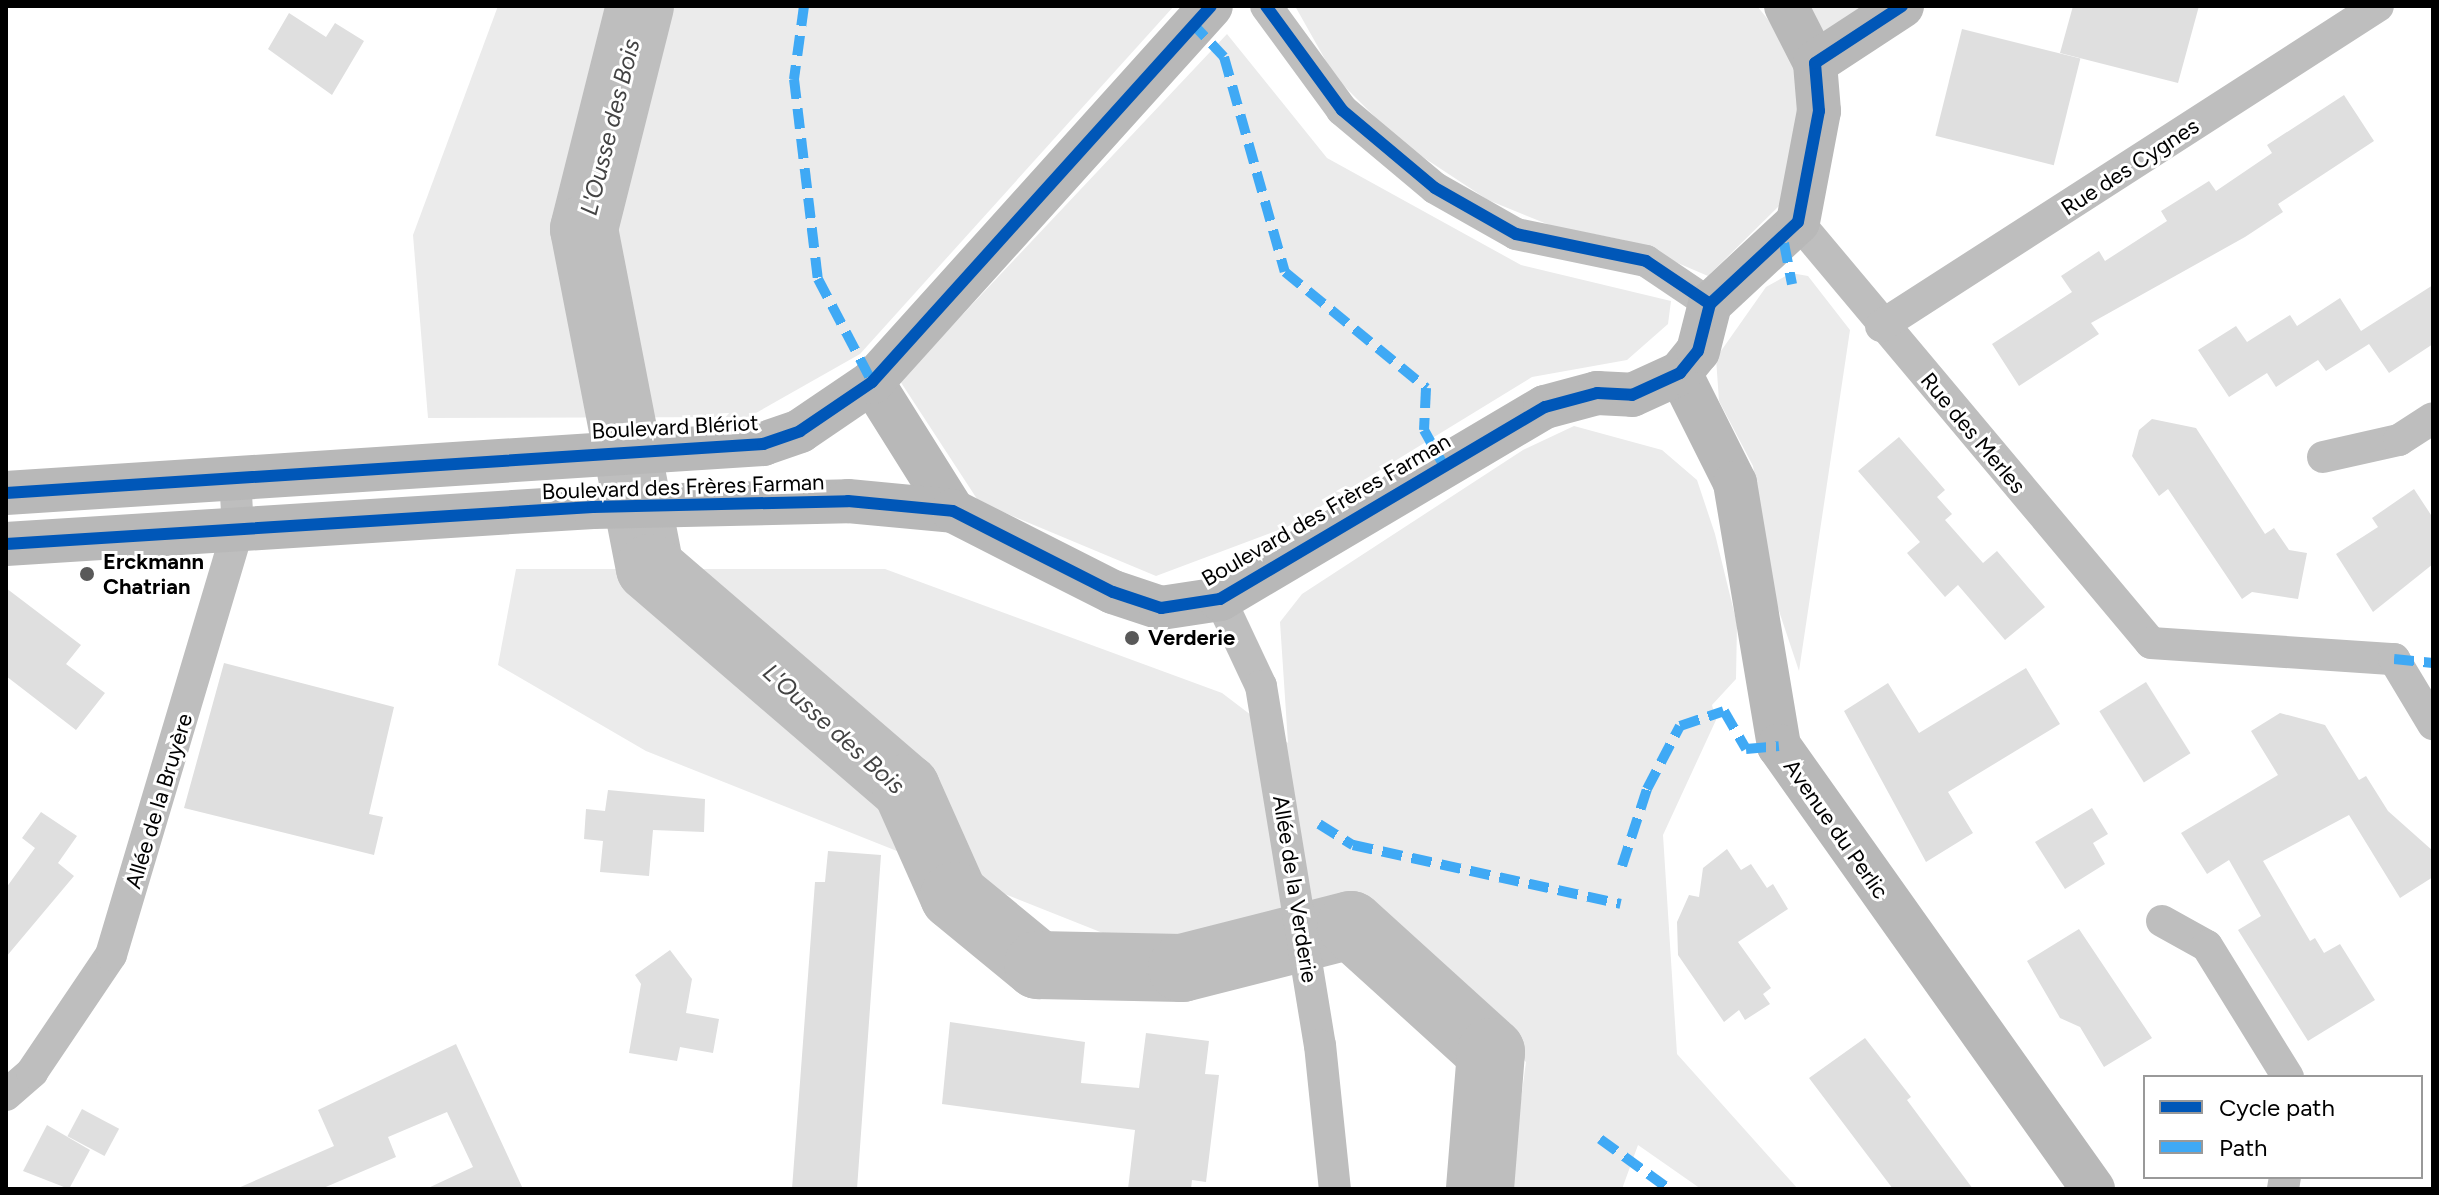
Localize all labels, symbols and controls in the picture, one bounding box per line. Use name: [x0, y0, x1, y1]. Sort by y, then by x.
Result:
water label: L'Ousse des Bois: [574, 36, 646, 218]
street label: Rue des Cygnes: [2056, 113, 2204, 221]
street label: Rue des Merles: [1915, 367, 2031, 499]
street label: Boulevard Blériot: [591, 409, 759, 445]
street label: Boulevard des Frères Farman: [1197, 428, 1455, 592]
street label: Boulevard des Frères Farman: [541, 469, 825, 505]
place label: Erckmann Chatrian: [103, 548, 204, 600]
marker: Erckmann Chatrian: [78, 565, 96, 583]
place label: Verderie: [1148, 625, 1235, 651]
marker: Verderie: [1123, 629, 1141, 647]
water label: L'Ousse des Bois: [757, 658, 911, 800]
street label: Allée de la Bruyère: [120, 710, 198, 892]
street label: Avenue du Perlic: [1778, 754, 1894, 904]
street label: Allée de la Verderie: [1267, 794, 1323, 984]
legend: [2143, 1075, 2423, 1179]
text: Cycle path: [2219, 1093, 2335, 1122]
text: Path: [2219, 1133, 2267, 1162]

